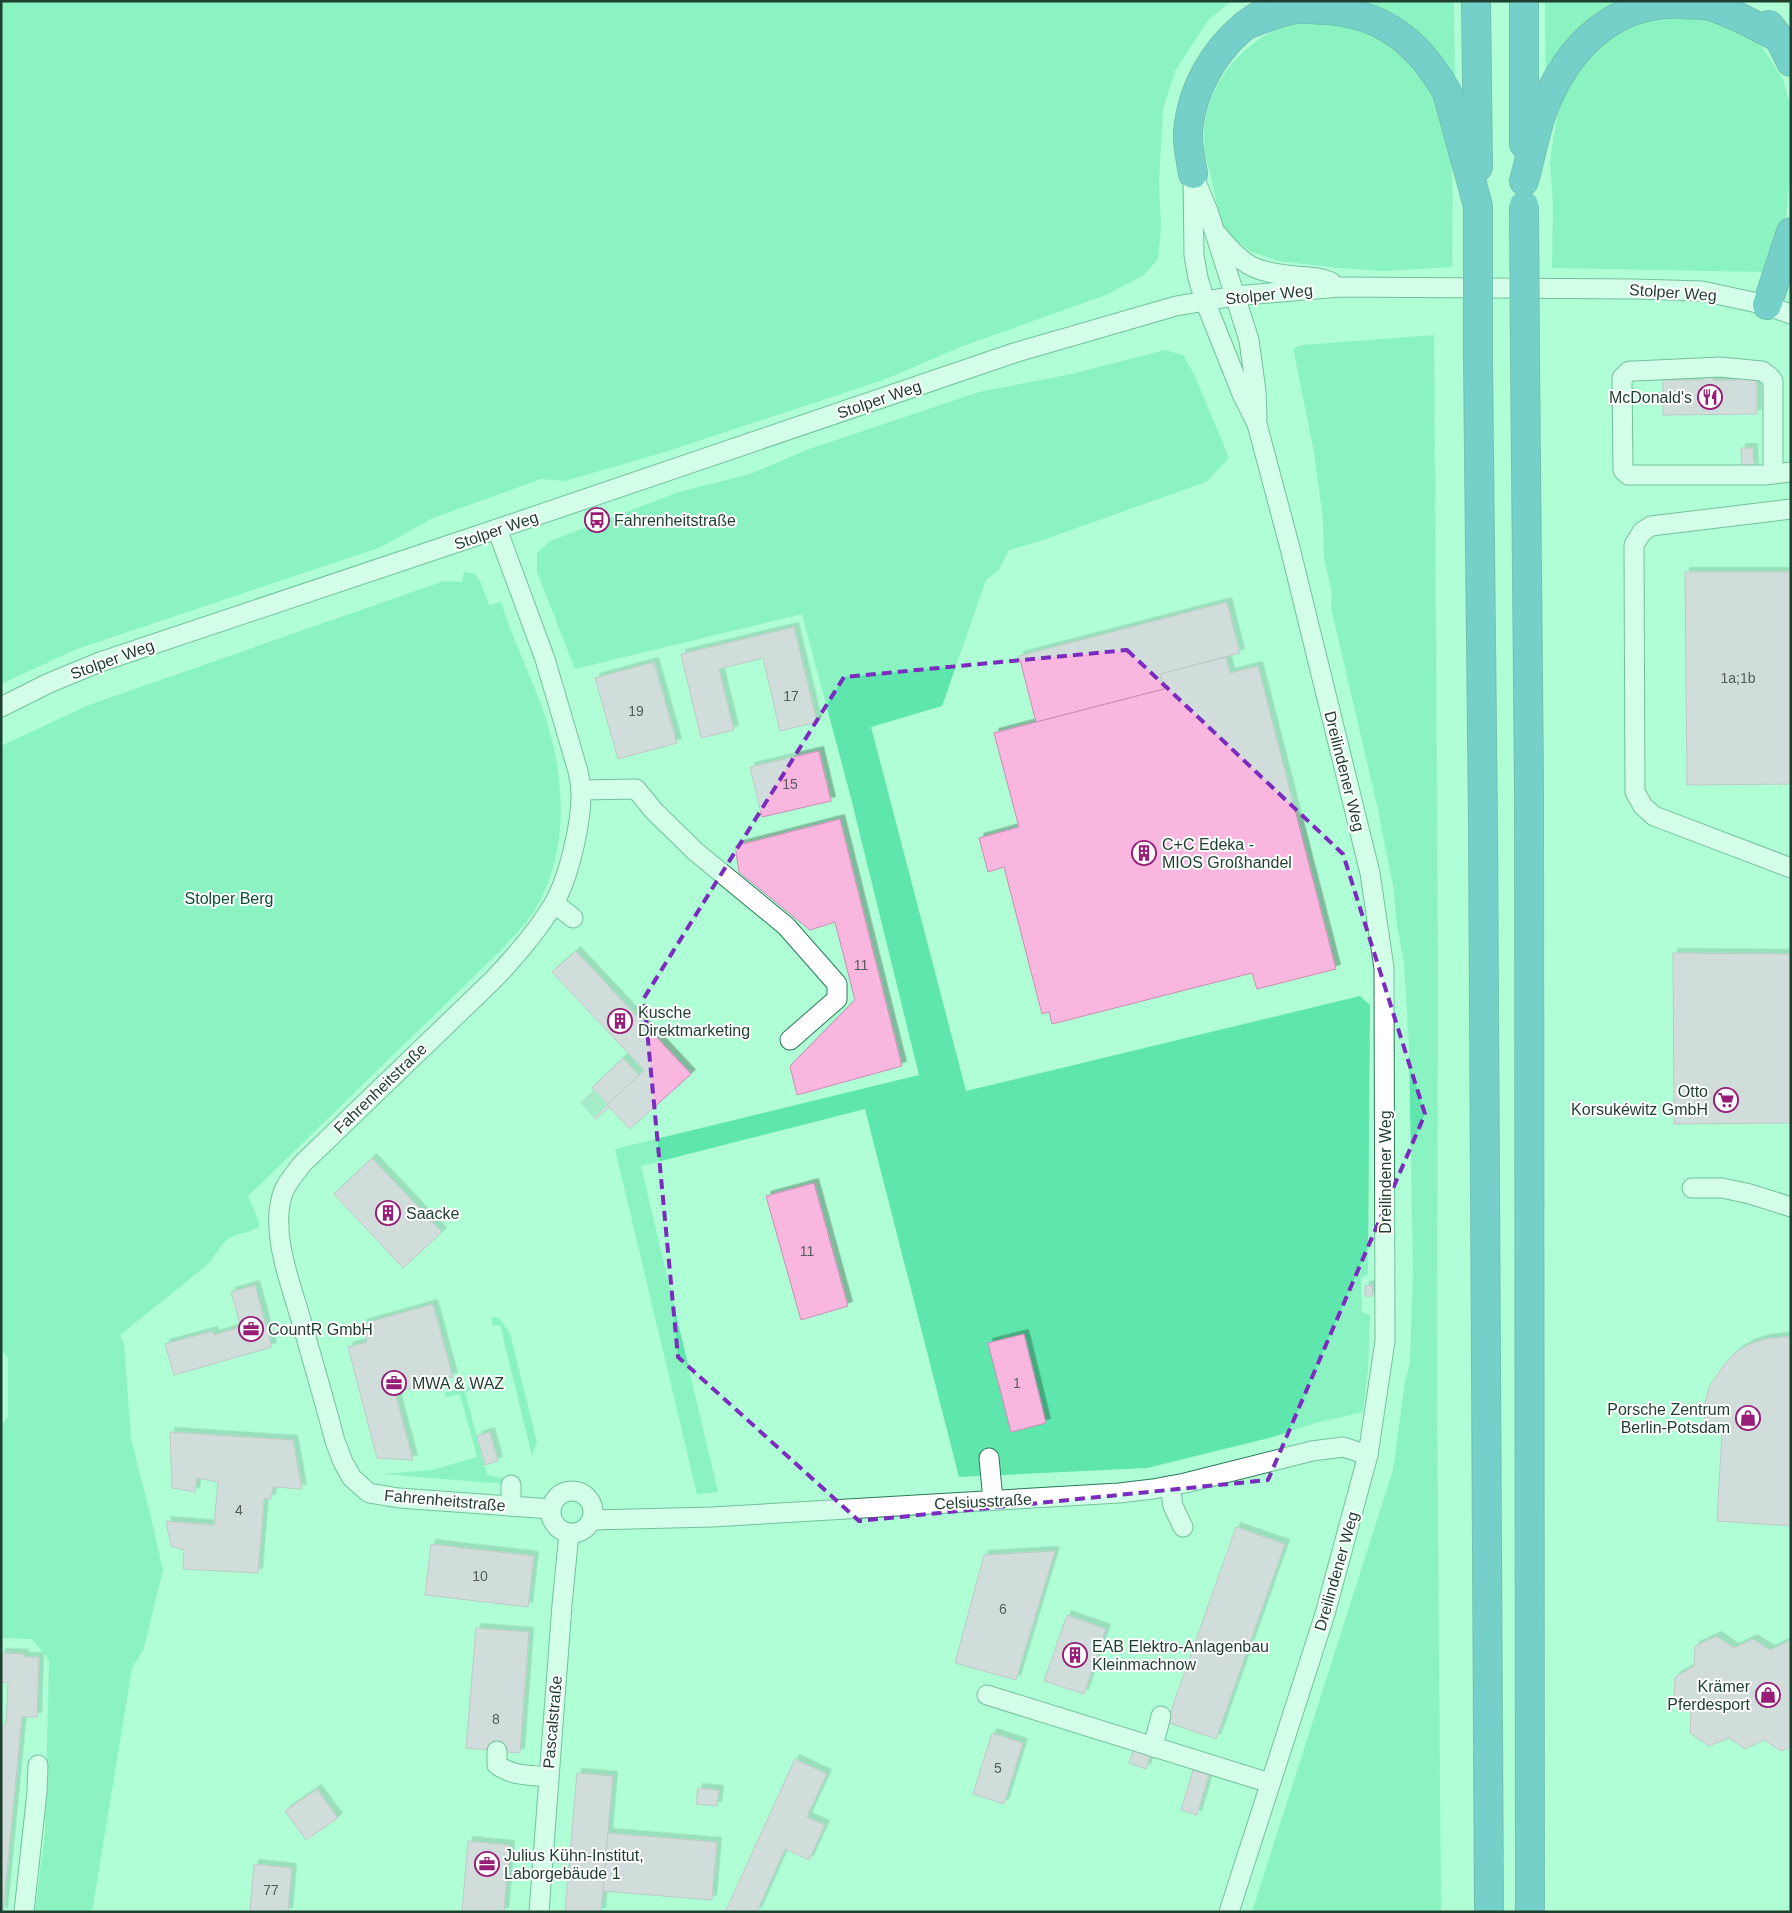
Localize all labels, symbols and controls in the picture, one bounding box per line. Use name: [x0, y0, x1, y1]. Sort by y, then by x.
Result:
street label: Stolper Weg: [1225, 281, 1314, 308]
street label: Stolper Weg: [1629, 281, 1717, 304]
street label: Stolper Weg: [835, 377, 923, 422]
restaurant icon: McDonald's: [1697, 384, 1723, 410]
place label: McDonald's: [1609, 389, 1692, 406]
bus stop icon: Fahrenheitstraße: [584, 507, 610, 533]
street label: Stolper Weg: [452, 508, 540, 553]
place label: Fahrenheitstraße: [614, 512, 736, 529]
street label: Stolper Weg: [68, 636, 156, 682]
house number: 1a;1b: [1720, 670, 1756, 686]
house number: 17: [783, 688, 799, 704]
house number: 19: [628, 703, 644, 719]
street label: Dreilindener Weg: [1321, 709, 1368, 833]
house number: 15: [782, 776, 798, 792]
place label: C+C Edeka - MIOS Großhandel: [1162, 836, 1292, 871]
building icon: C+C Edeka - MIOS Großhandel: [1131, 840, 1157, 866]
park label: Stolper Berg: [185, 890, 273, 907]
house number: 11: [854, 957, 868, 973]
place label: Kusche Direktmarketing: [638, 1004, 750, 1039]
building icon: Kusche Direktmarketing: [607, 1008, 633, 1034]
street label: Fahrenheitstraße: [331, 1040, 430, 1137]
place label: Otto Korsukéwitz GmbH: [1571, 1083, 1708, 1118]
supermarket icon: Otto Korsukéwitz GmbH: [1713, 1087, 1739, 1113]
street label: Dreilindener Weg: [1377, 1110, 1394, 1234]
building icon: Saacke: [375, 1200, 401, 1226]
place label: Saacke: [406, 1205, 459, 1222]
house number: 11: [800, 1243, 814, 1259]
office icon: CountR GmbH: [238, 1316, 264, 1342]
place label: CountR GmbH: [268, 1321, 373, 1338]
office icon: MWA & WAZ: [381, 1370, 407, 1396]
place label: MWA & WAZ: [412, 1375, 504, 1392]
house number: 1: [1013, 1375, 1021, 1391]
place label: Porsche Zentrum Berlin-Potsdam: [1607, 1401, 1730, 1436]
shop icon: Porsche Zentrum Berlin-Potsdam: [1735, 1405, 1761, 1431]
street label: Fahrenheitstraße: [384, 1487, 506, 1514]
street label: Celsiusstraße: [934, 1490, 1032, 1513]
house number: 4: [235, 1502, 243, 1518]
street label: Dreilindener Weg: [1311, 1510, 1362, 1633]
house number: 10: [472, 1568, 488, 1584]
house number: 6: [999, 1601, 1007, 1617]
place label: EAB Elektro-Anlagenbau Kleinmachnow: [1092, 1638, 1269, 1673]
building icon: EAB Elektro-Anlagenbau Kleinmachnow: [1062, 1642, 1088, 1668]
street label: Pascalstraße: [540, 1675, 565, 1769]
place label: Krämer Pferdesport: [1667, 1678, 1751, 1713]
shop icon: Krämer Pferdesport: [1755, 1682, 1781, 1708]
house number: 8: [492, 1711, 500, 1727]
house number: 5: [994, 1760, 1002, 1776]
place label: Julius Kühn-Institut, Laborgebäude 1: [504, 1847, 644, 1882]
office icon: Julius Kühn-Institut, Laborgebäude 1: [474, 1851, 500, 1877]
house number: 77: [263, 1882, 279, 1898]

